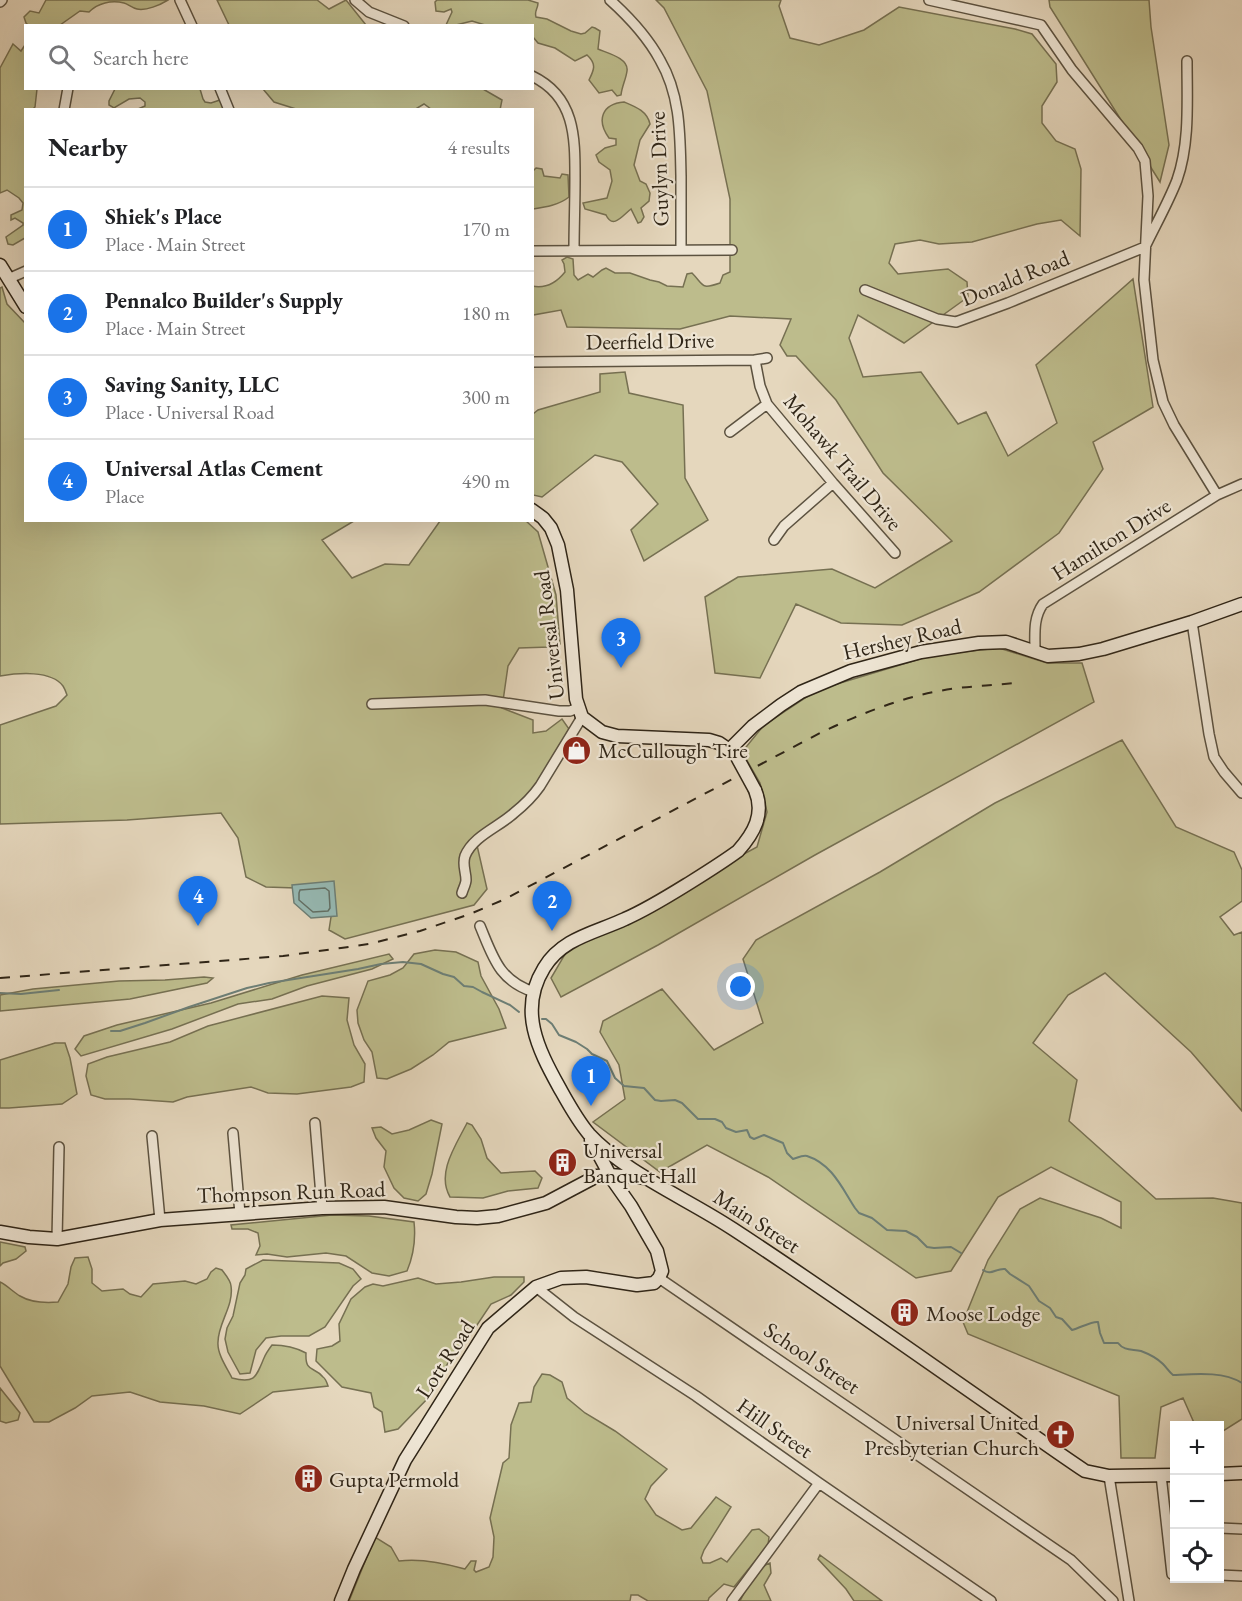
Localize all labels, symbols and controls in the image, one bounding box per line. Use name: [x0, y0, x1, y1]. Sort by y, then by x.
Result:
search box: [24, 24, 534, 90]
icon: search: [45, 41, 78, 74]
text: Search here: [93, 43, 188, 72]
street label: Guylyn Drive: [642, 111, 676, 227]
text: Nearby: [48, 130, 128, 164]
text: 4 results: [447, 134, 510, 160]
text: Shiek's Place: [105, 202, 222, 231]
text: 1: [62, 216, 73, 242]
text: 170 m: [462, 216, 510, 242]
text: Place · Main Street: [105, 231, 245, 257]
street label: Donald Road: [956, 243, 1074, 313]
text: Pennalco Builder's Supply: [105, 286, 343, 315]
text: 2: [62, 300, 73, 326]
text: 180 m: [462, 300, 510, 326]
text: Place · Main Street: [105, 315, 245, 341]
street label: Deerfield Drive: [585, 325, 715, 357]
text: Saving Sanity, LLC: [105, 370, 280, 399]
text: 3: [62, 384, 73, 410]
text: 300 m: [462, 384, 510, 410]
street label: Mohawk Trail Drive: [777, 388, 909, 537]
text: Place · Universal Road: [105, 399, 274, 425]
text: Universal Atlas Cement: [105, 454, 323, 483]
text: 4: [62, 468, 73, 494]
text: 490 m: [462, 468, 510, 494]
text: Place: [105, 483, 144, 509]
street label: Hamilton Drive: [1046, 491, 1176, 587]
street label: Universal Road: [527, 568, 571, 701]
street label: Hershey Road: [840, 611, 965, 667]
pin: 3: [602, 618, 640, 668]
shop icon: McCullough Tire: [561, 734, 593, 766]
place label: McCullough Tire: [598, 736, 748, 765]
pin: 4: [178, 876, 218, 926]
pin: 2: [532, 882, 572, 931]
your location: [726, 972, 755, 1001]
pin: 1: [572, 1056, 610, 1106]
place label: Universal Banquet Hall: [583, 1136, 696, 1190]
building icon: Universal Banquet Hall: [546, 1147, 578, 1179]
street label: Thompson Run Road: [196, 1174, 387, 1210]
street label: Main Street: [708, 1182, 806, 1260]
building icon: Moose Lodge: [889, 1297, 921, 1329]
place label: Moose Lodge: [926, 1299, 1041, 1328]
street label: Lott Road: [409, 1313, 482, 1404]
street label: School Street: [758, 1315, 866, 1401]
street label: Hill Street: [731, 1391, 819, 1465]
place label: Universal United Presbyterian Church: [864, 1408, 1040, 1462]
church icon: Universal United Presbyterian Church: [1044, 1419, 1076, 1451]
map controls: [1170, 1421, 1224, 1583]
button: +: [1170, 1421, 1224, 1475]
building icon: Gupta Permold: [292, 1463, 324, 1495]
place label: Gupta Permold: [329, 1465, 460, 1494]
button: −: [1170, 1475, 1224, 1529]
button: locate: [1170, 1529, 1224, 1583]

